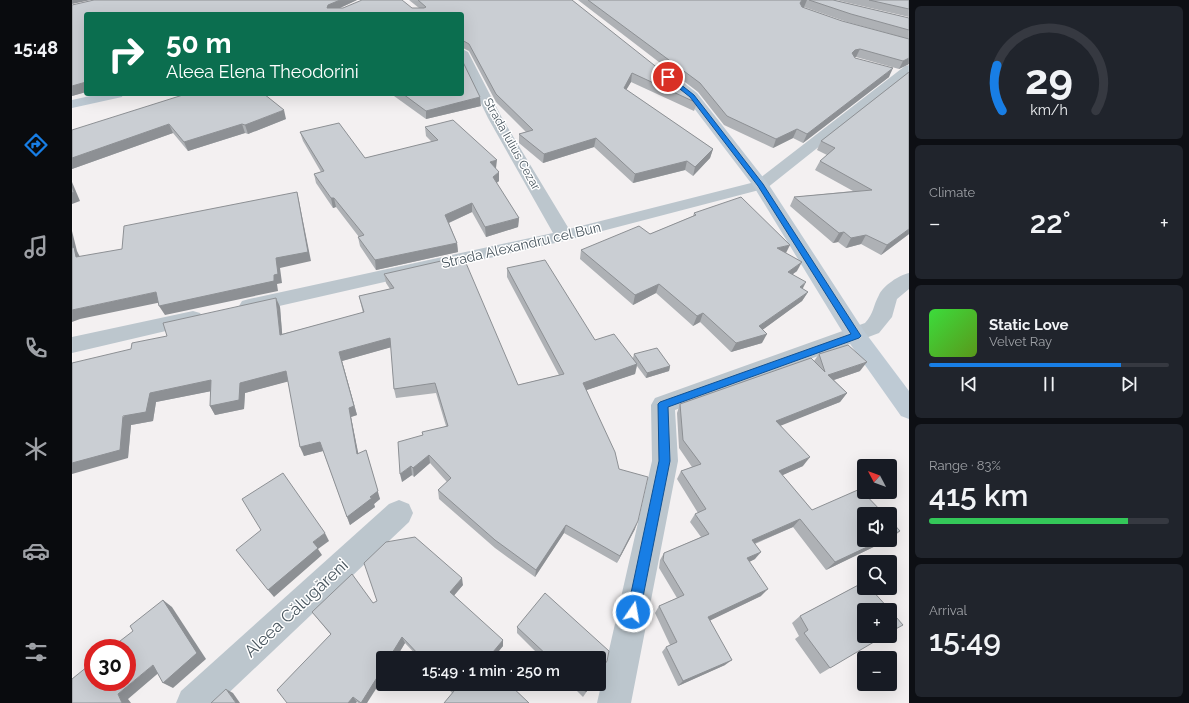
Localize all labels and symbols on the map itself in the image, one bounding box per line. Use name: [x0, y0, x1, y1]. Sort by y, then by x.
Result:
pin: [651, 60, 685, 94]
street label: Strada Iulius Cezar: [481, 96, 543, 193]
street label: Strada Alexandru cel Bun: [440, 219, 602, 271]
north arrow: [857, 459, 897, 499]
street label: Aleea Călugăreni: [240, 555, 352, 661]
position arrow: [612, 591, 654, 633]
speed limit sign: 30: [84, 639, 136, 691]

